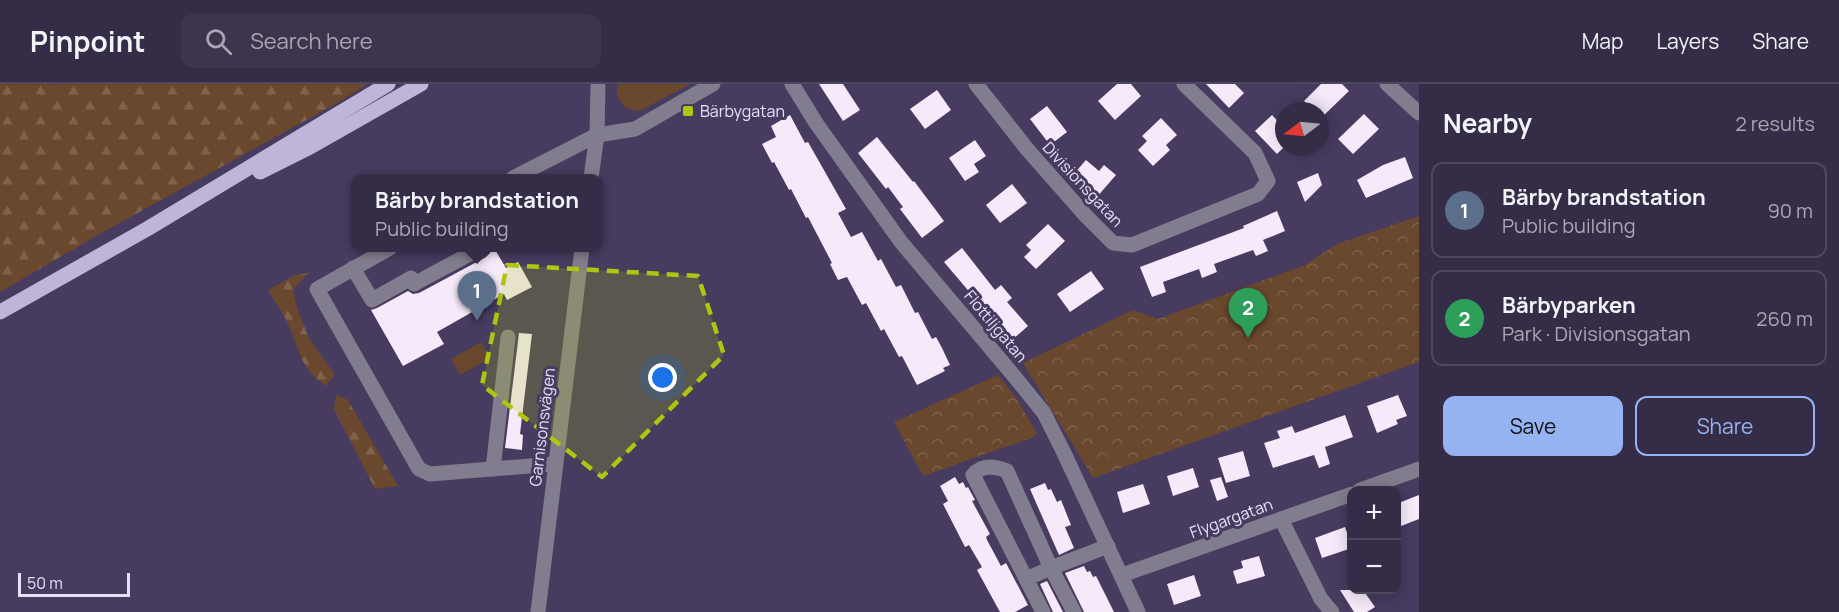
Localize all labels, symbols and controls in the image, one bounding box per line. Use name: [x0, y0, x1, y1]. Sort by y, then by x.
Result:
search box: [181, 14, 601, 68]
text: Pinpoint: [30, 22, 145, 60]
icon: search: [202, 25, 235, 58]
text: Search here: [250, 26, 373, 56]
text: Map: [1582, 27, 1623, 55]
text: Layers: [1656, 27, 1719, 55]
text: Share: [1752, 27, 1809, 55]
place label: Bärbygatan: [700, 100, 785, 122]
north arrow: [1275, 102, 1329, 156]
marker: Bärbygatan: [681, 104, 695, 118]
text: Nearby: [1443, 105, 1532, 141]
text: 2 results: [1735, 110, 1815, 137]
street label: Divisionsgatan: [1038, 137, 1128, 231]
popup: [351, 174, 603, 252]
text: Bärby brandstation: [1502, 182, 1706, 212]
text: Bärby brandstation: [375, 185, 579, 215]
text: 1: [1460, 197, 1469, 224]
text: 90 m: [1767, 197, 1813, 224]
text: Public building: [1502, 212, 1636, 239]
text: Public building: [375, 215, 509, 242]
pin: 1: [458, 272, 496, 321]
street label: Flottiljgatan: [959, 285, 1033, 367]
pin: 2: [1228, 288, 1268, 338]
text: Bärbyparken: [1502, 290, 1636, 320]
text: 2: [1459, 305, 1470, 332]
text: 260 m: [1756, 305, 1813, 332]
text: Park · Divisionsgatan: [1502, 320, 1691, 347]
your location: [648, 363, 677, 392]
street label: Garnisonsvägen: [524, 366, 560, 488]
button: Save: [1443, 396, 1623, 456]
button: Share: [1635, 396, 1815, 456]
map controls: [1347, 486, 1401, 594]
button: +: [1347, 486, 1401, 540]
street label: Flygargatan: [1186, 493, 1276, 543]
button: −: [1347, 540, 1401, 594]
scale bar: [18, 570, 130, 598]
text: 50 m: [27, 572, 63, 594]

